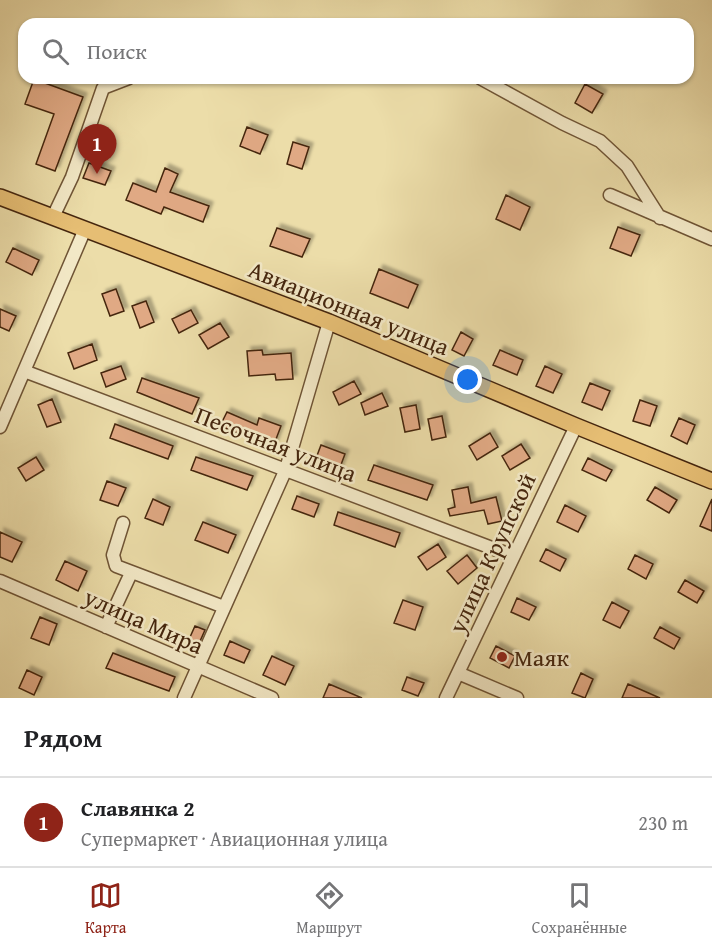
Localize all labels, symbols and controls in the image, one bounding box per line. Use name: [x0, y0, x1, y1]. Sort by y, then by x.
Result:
search box: [18, 18, 694, 84]
icon: search: [39, 35, 72, 68]
text: Поиск: [87, 35, 147, 67]
pin: 1: [78, 124, 116, 174]
street label: Авиационная улица: [243, 252, 455, 364]
your location: [453, 365, 482, 394]
street label: Песочная улица: [190, 397, 362, 491]
street label: улица Крупской: [439, 467, 544, 640]
street label: улица Мира: [78, 579, 210, 663]
place label: Маяк: [514, 640, 569, 675]
marker: Маяк: [495, 650, 509, 664]
text: Рядом: [24, 718, 102, 757]
text: Славянка 2: [81, 792, 195, 824]
text: 1: [38, 808, 49, 837]
text: 230 m: [638, 808, 688, 837]
text: Супермаркет · Авиационная улица: [81, 824, 388, 853]
tab: Карта: [85, 879, 126, 939]
tab: Маршрут: [296, 879, 362, 939]
tab: Сохранённые: [532, 879, 627, 939]

